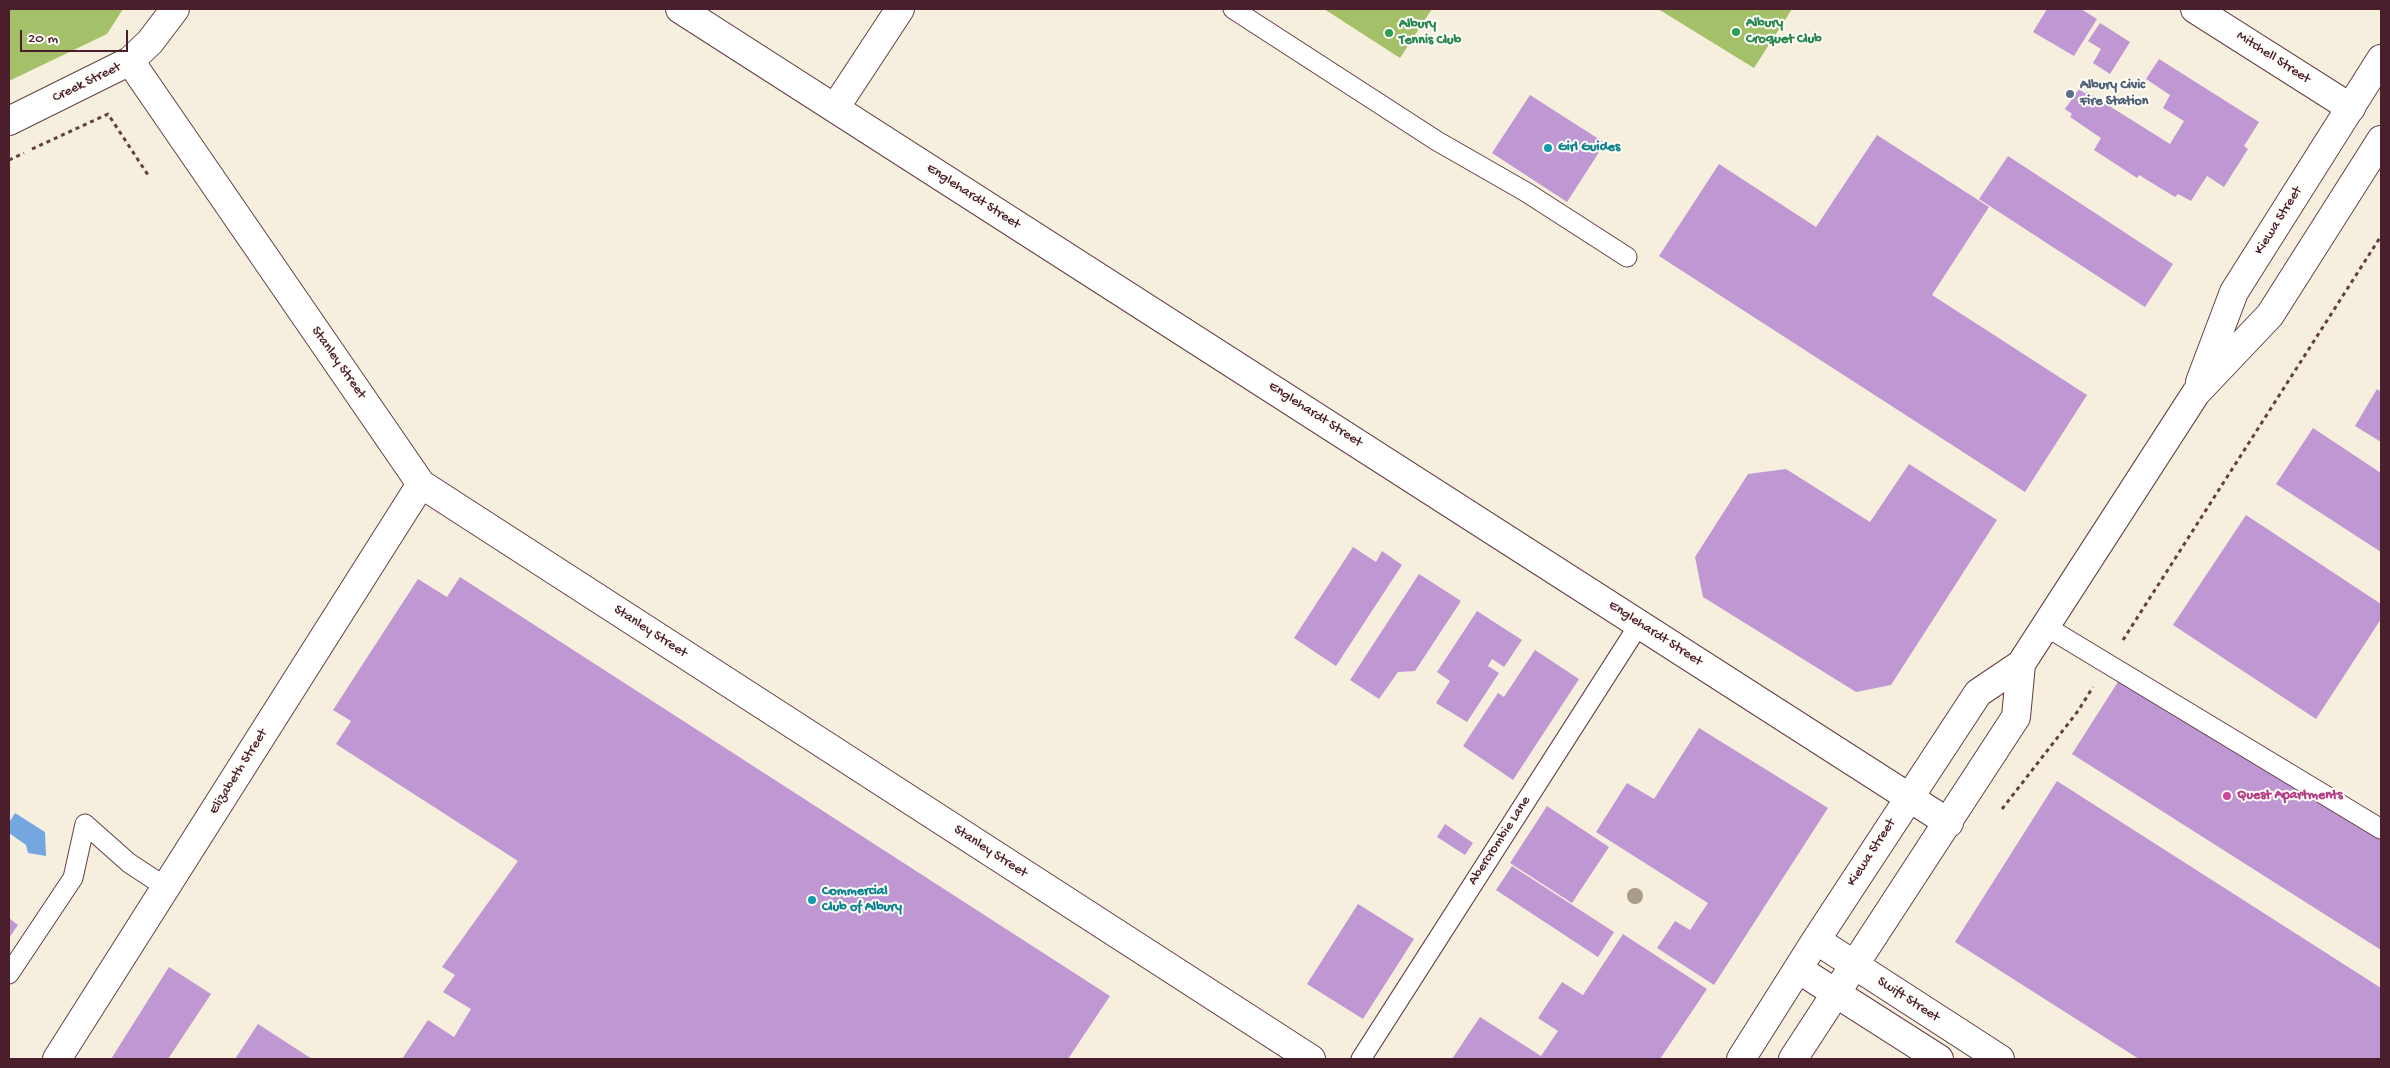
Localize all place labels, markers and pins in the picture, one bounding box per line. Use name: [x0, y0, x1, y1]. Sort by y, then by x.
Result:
place label: Albury Croquet Club: [1746, 16, 1822, 48]
place label: Albury Tennis Club: [1399, 17, 1461, 49]
marker: Albury Croquet Club: [1730, 26, 1742, 38]
marker: Albury Tennis Club: [1383, 27, 1395, 39]
place label: Albury Civic Fire Station: [2080, 78, 2148, 110]
marker: Albury Civic Fire Station: [2064, 88, 2076, 100]
place label: Girl Guides: [1558, 140, 1620, 156]
marker: Girl Guides: [1542, 142, 1554, 154]
place label: Quest Apartments: [2237, 788, 2343, 804]
marker: Quest Apartments: [2221, 790, 2233, 802]
place label: Commercial Club of Albury: [822, 884, 902, 916]
marker: Commercial Club of Albury: [806, 894, 818, 906]

